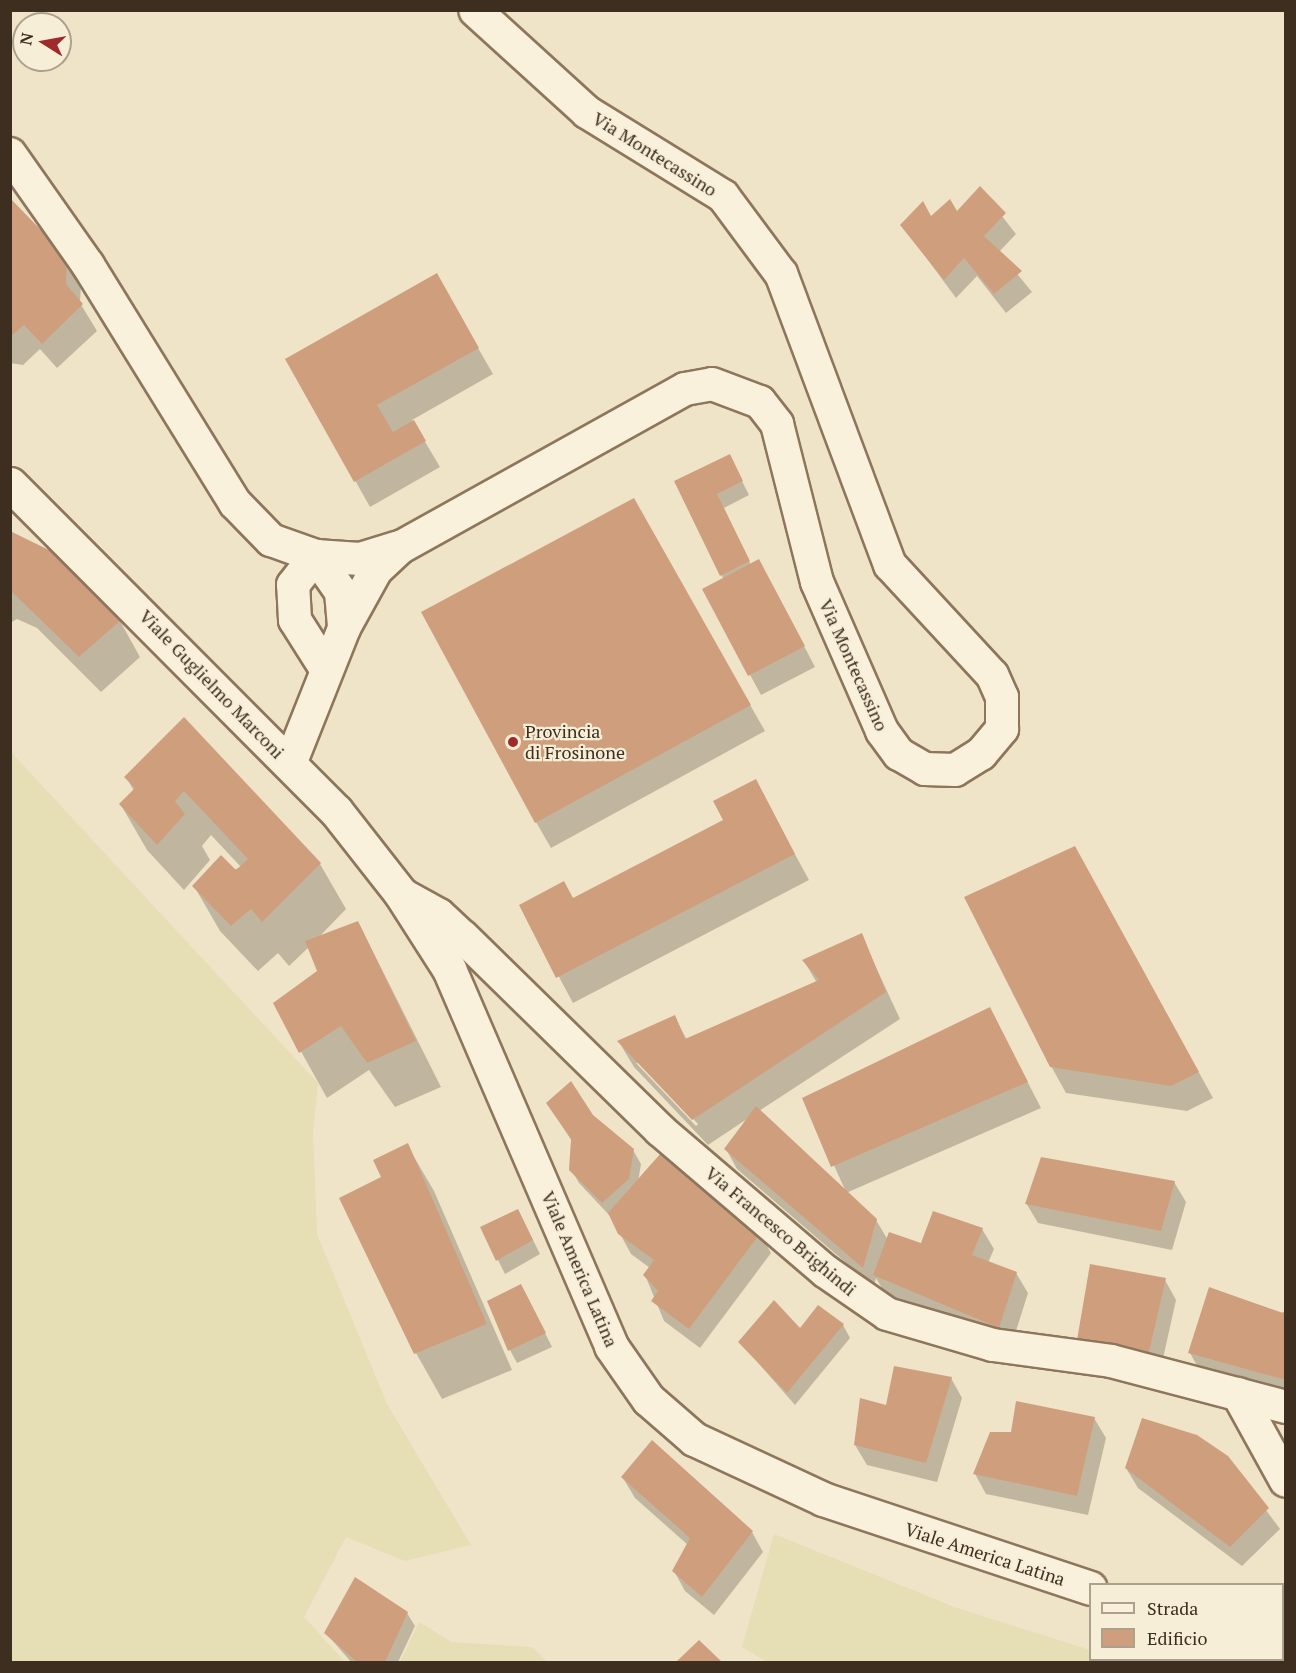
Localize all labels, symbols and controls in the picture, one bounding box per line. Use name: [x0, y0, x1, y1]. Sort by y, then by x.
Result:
north arrow: [12, 12, 72, 72]
text: N: [14, 31, 38, 47]
street label: Via Montecassino: [589, 107, 721, 201]
street label: Via Montecassino: [815, 596, 893, 734]
street label: Viale Guglielmo Marconi: [135, 605, 289, 763]
place label: Provincia di Frosinone: [525, 721, 625, 764]
marker: Provincia di Frosinone: [506, 735, 520, 749]
street label: Via Francesco Brighindi: [701, 1162, 861, 1300]
street label: Viale America Latina: [537, 1188, 623, 1350]
street label: Viale America Latina: [902, 1518, 1068, 1590]
legend: [1089, 1583, 1284, 1661]
text: Strada: [1147, 1596, 1198, 1620]
text: Edificio: [1147, 1626, 1207, 1650]

